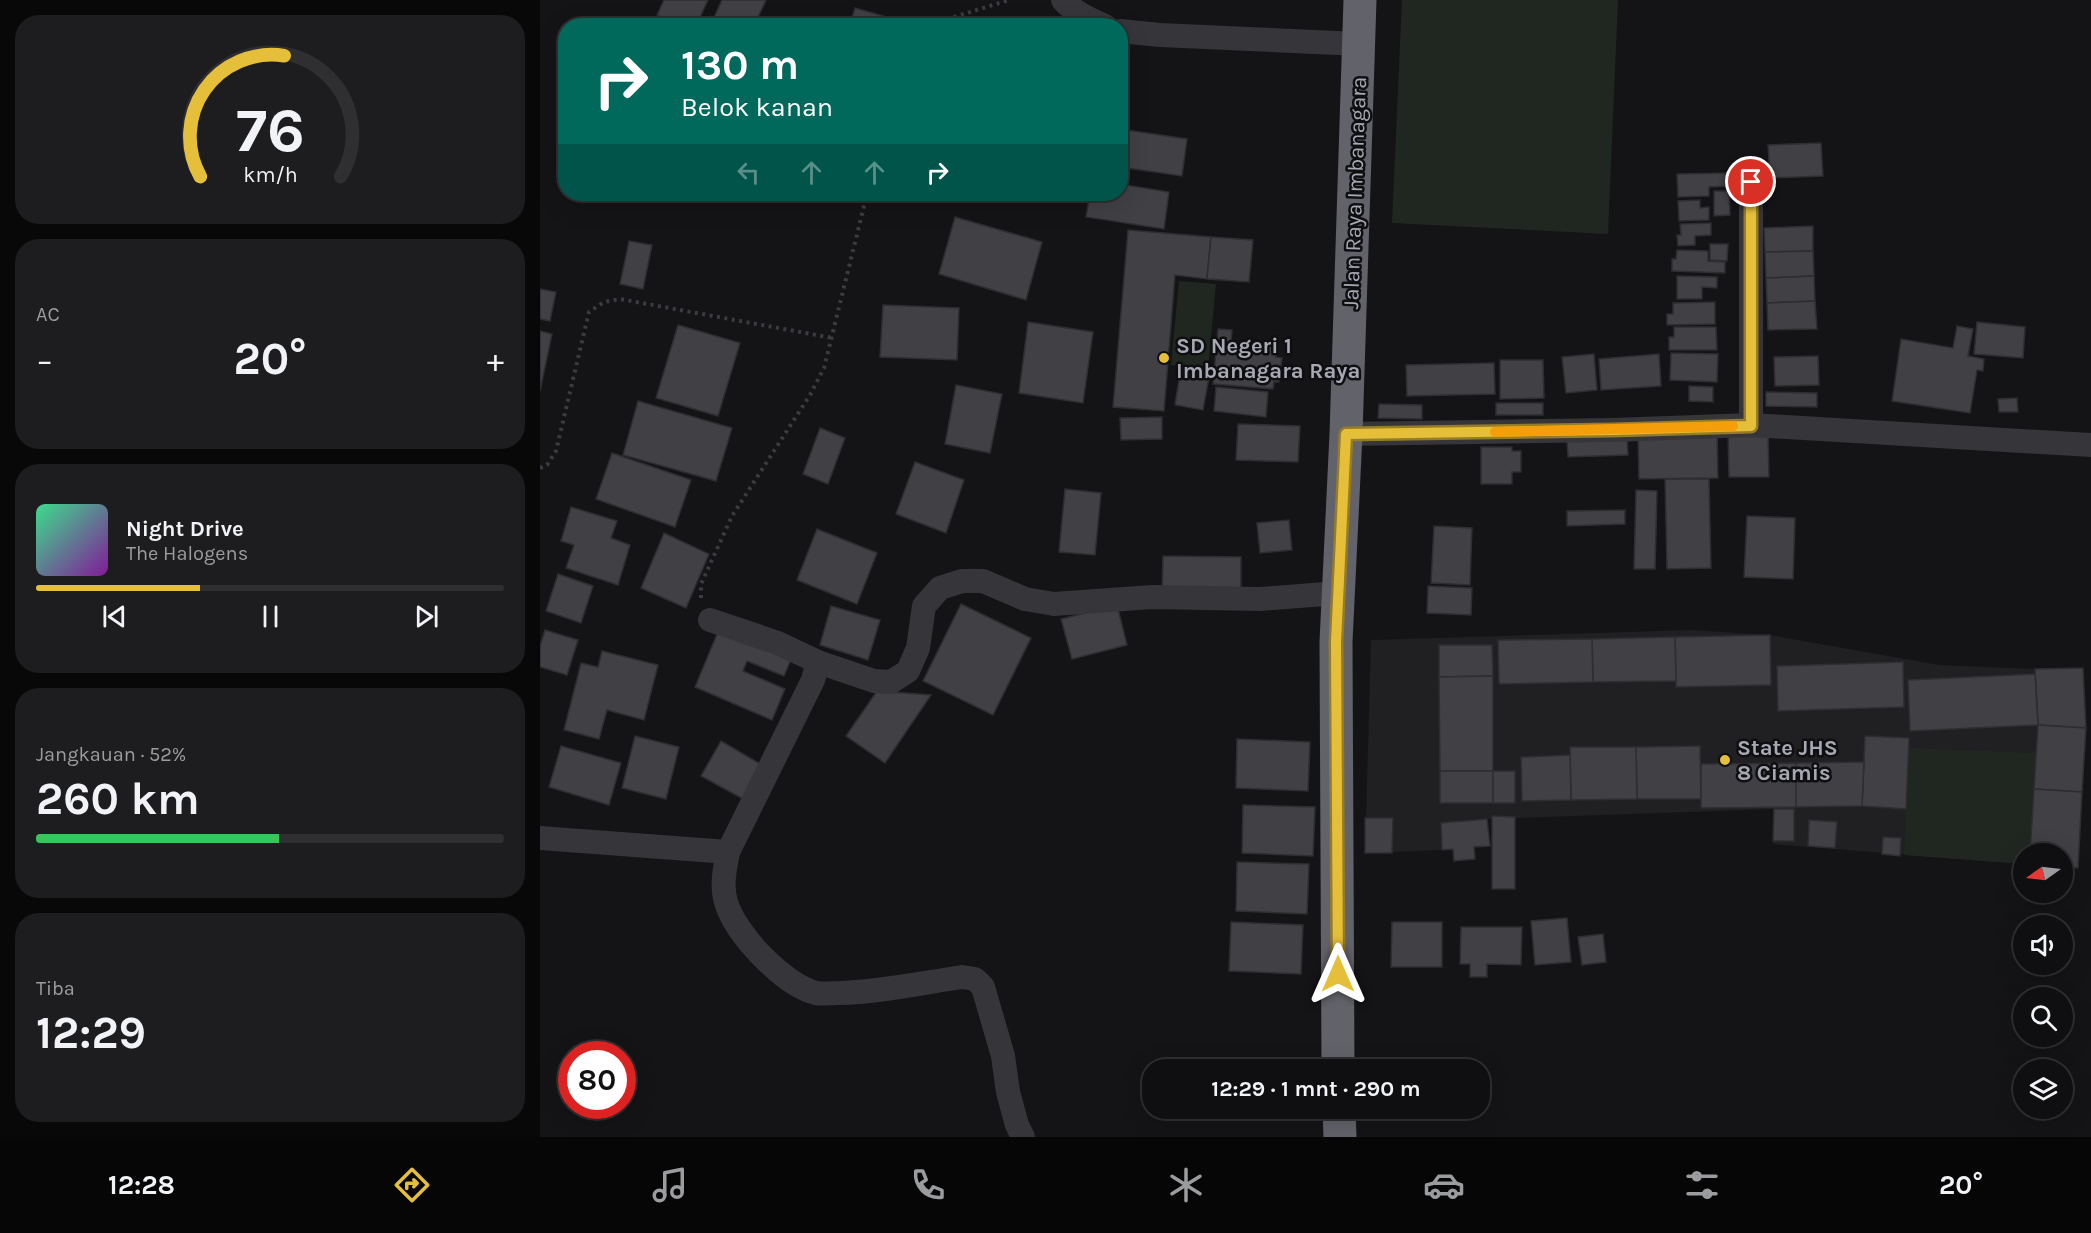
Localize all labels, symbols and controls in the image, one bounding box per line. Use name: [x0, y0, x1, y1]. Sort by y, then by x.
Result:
text: 130 m: [681, 40, 799, 90]
icon: right: [582, 42, 660, 120]
street label: Jalan Raya Imbanagara: [1338, 76, 1372, 310]
text: Belok kanan: [681, 91, 833, 123]
text: 76: [236, 94, 304, 167]
icon: left: [732, 156, 765, 189]
icon: ahead: [795, 156, 828, 189]
icon: ahead: [858, 156, 891, 189]
icon: right: [921, 156, 954, 189]
pin: [1725, 156, 1776, 207]
text: km/h: [243, 162, 297, 187]
icon: arrive: [1734, 165, 1767, 198]
text: AC: [36, 303, 60, 326]
text: 20°: [233, 333, 307, 385]
place label: SD Negeri 1 Imbanagara Raya: [1176, 333, 1360, 384]
text: −: [36, 341, 53, 379]
text: +: [487, 341, 504, 379]
marker: SD Negeri 1 Imbanagara Raya: [1157, 351, 1171, 365]
text: Night Drive: [126, 516, 244, 542]
text: The Halogens: [126, 542, 248, 565]
icon: previous: [98, 600, 131, 633]
icon: pause: [254, 600, 287, 633]
icon: next: [410, 600, 443, 633]
place label: State JHS 8 Ciamis: [1737, 735, 1838, 786]
text: Jangkauan · 52%: [36, 743, 186, 766]
marker: State JHS 8 Ciamis: [1718, 753, 1732, 767]
text: 260 km: [36, 773, 200, 825]
north arrow: [2013, 843, 2073, 903]
map controls: [2013, 843, 2073, 1119]
button: sound: [2013, 915, 2073, 975]
position arrow: [1306, 942, 1370, 1006]
text: Tiba: [36, 977, 75, 1000]
button: search: [2013, 987, 2073, 1047]
text: 12:29: [36, 1007, 146, 1059]
speed limit sign: 80: [558, 1041, 636, 1119]
button: layers: [2013, 1059, 2073, 1119]
text: 12:29 · 1 mnt · 290 m: [1211, 1076, 1421, 1102]
icon: directions: [391, 1164, 433, 1206]
icon: music: [649, 1164, 691, 1206]
icon: phone: [907, 1164, 949, 1206]
icon: climate: [1165, 1164, 1207, 1206]
icon: car: [1423, 1164, 1465, 1206]
icon: filters: [1681, 1164, 1723, 1206]
text: 12:28: [108, 1169, 175, 1201]
text: 20°: [1939, 1169, 1983, 1201]

